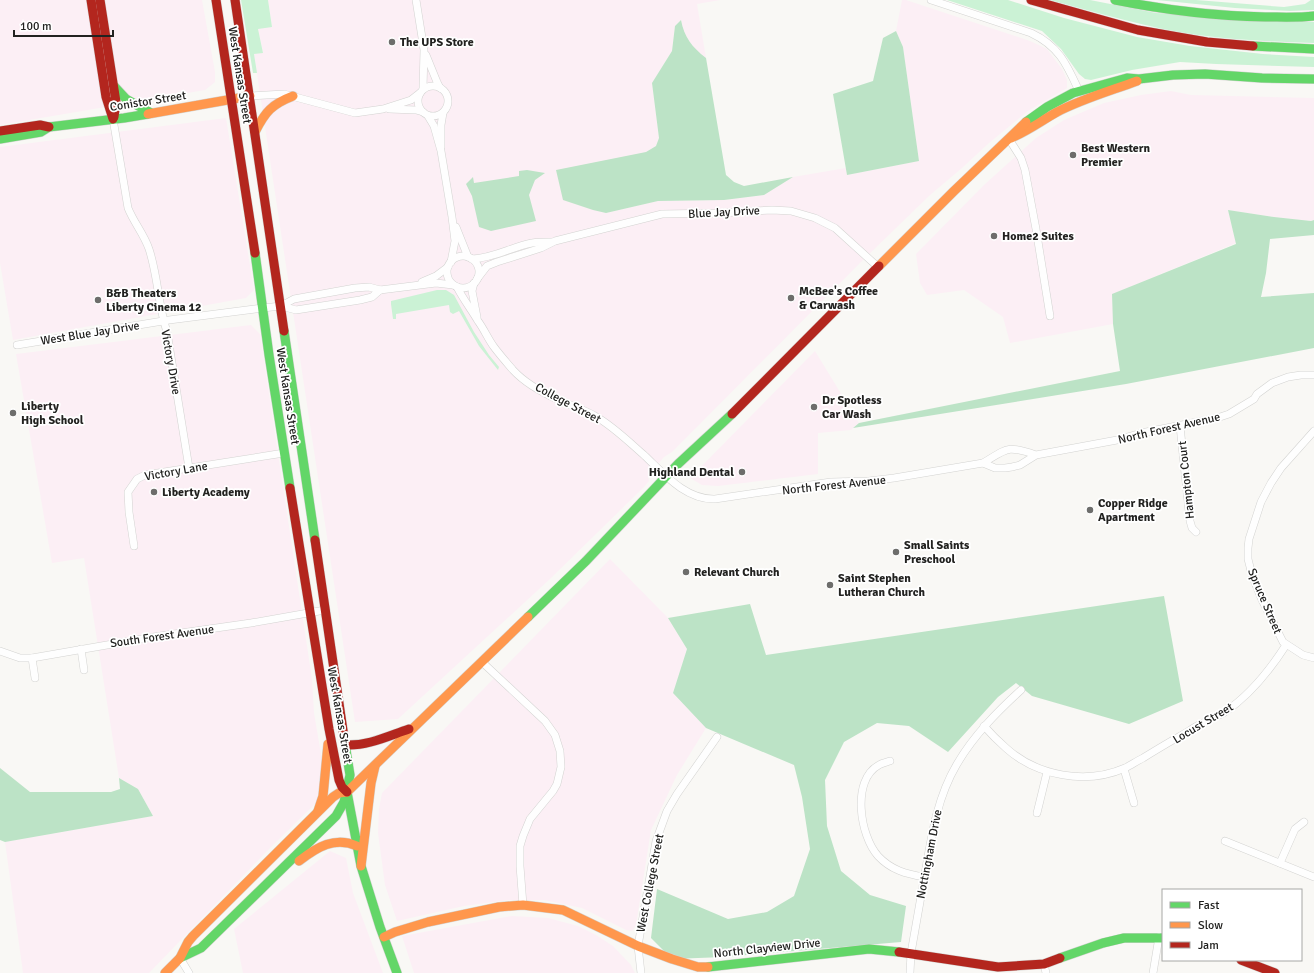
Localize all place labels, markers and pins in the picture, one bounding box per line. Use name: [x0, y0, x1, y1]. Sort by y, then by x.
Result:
place label: The UPS Store: [400, 35, 474, 50]
marker: The UPS Store: [387, 37, 397, 47]
place label: Best Western Premier: [1081, 141, 1151, 170]
marker: Best Western Premier: [1068, 150, 1078, 160]
place label: Home2 Suites: [1002, 229, 1074, 244]
marker: Home2 Suites: [989, 231, 999, 241]
place label: McBee's Coffee & Carwash: [799, 284, 878, 313]
place label: B&B Theaters Liberty Cinema 12: [106, 286, 201, 315]
marker: McBee's Coffee & Carwash: [786, 293, 796, 303]
marker: B&B Theaters Liberty Cinema 12: [93, 295, 103, 305]
place label: Dr Spotless Car Wash: [822, 393, 882, 422]
place label: Liberty High School: [21, 399, 84, 428]
marker: Dr Spotless Car Wash: [809, 402, 819, 412]
marker: Liberty High School: [8, 408, 18, 418]
place label: Highland Dental: [649, 465, 734, 480]
marker: Highland Dental: [737, 467, 747, 477]
place label: Liberty Academy: [162, 485, 250, 500]
marker: Liberty Academy: [149, 487, 159, 497]
place label: Copper Ridge Apartment: [1098, 496, 1168, 525]
marker: Copper Ridge Apartment: [1085, 505, 1095, 515]
place label: Small Saints Preschool: [904, 538, 970, 567]
marker: Small Saints Preschool: [891, 547, 901, 557]
place label: Relevant Church: [694, 565, 780, 580]
marker: Relevant Church: [681, 567, 691, 577]
place label: Saint Stephen Lutheran Church: [838, 571, 925, 600]
marker: Saint Stephen Lutheran Church: [825, 580, 835, 590]

